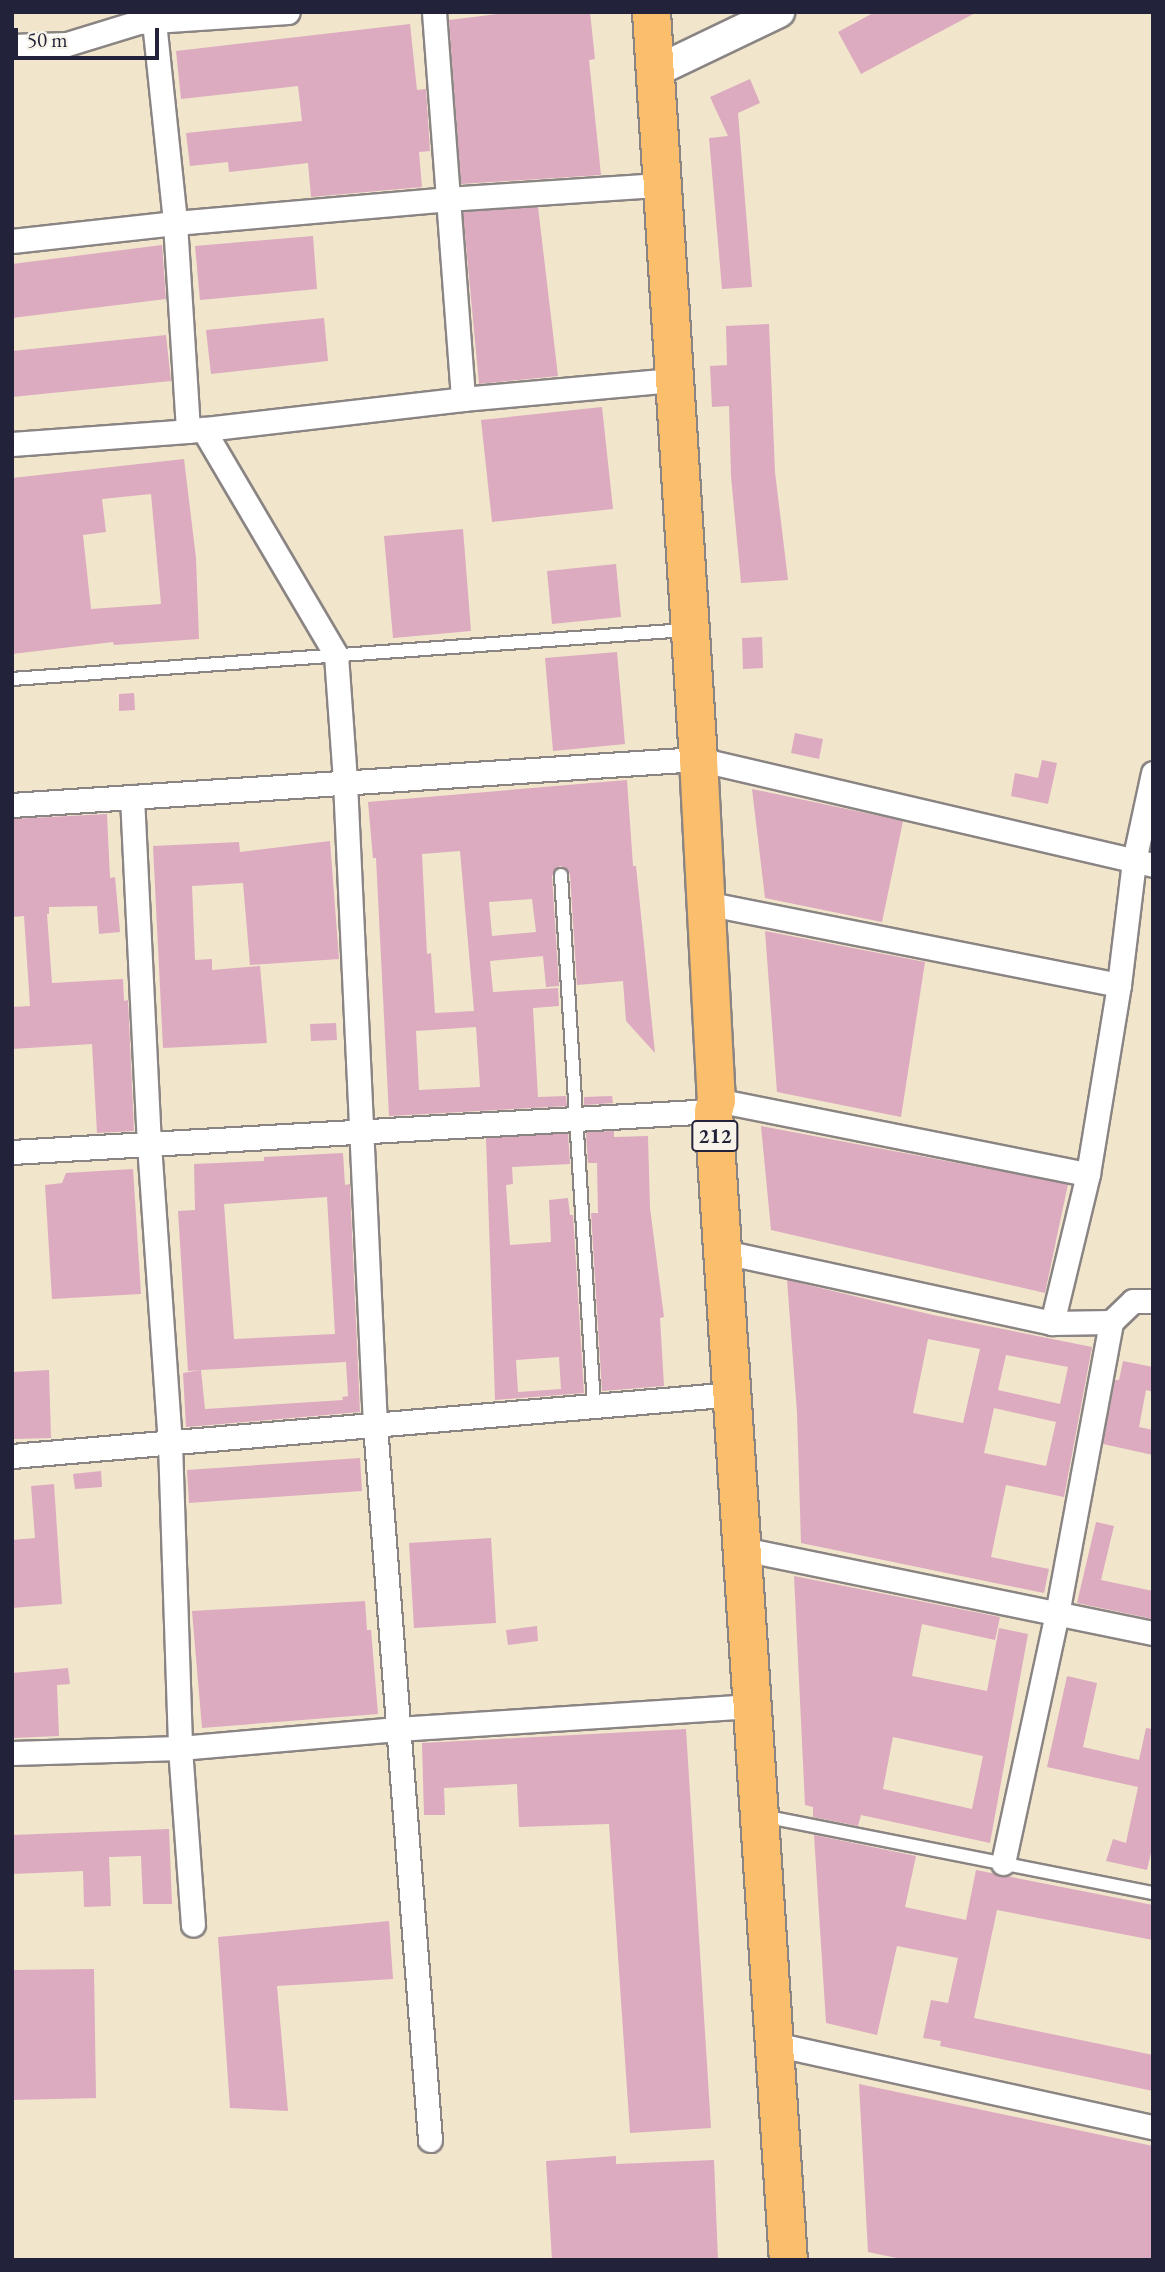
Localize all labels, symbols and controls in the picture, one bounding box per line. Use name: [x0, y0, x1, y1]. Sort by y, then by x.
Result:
scale bar: [18, 14, 163, 58]
text: 50 m: [27, 26, 68, 53]
road number: 212: [690, 1118, 740, 1154]

